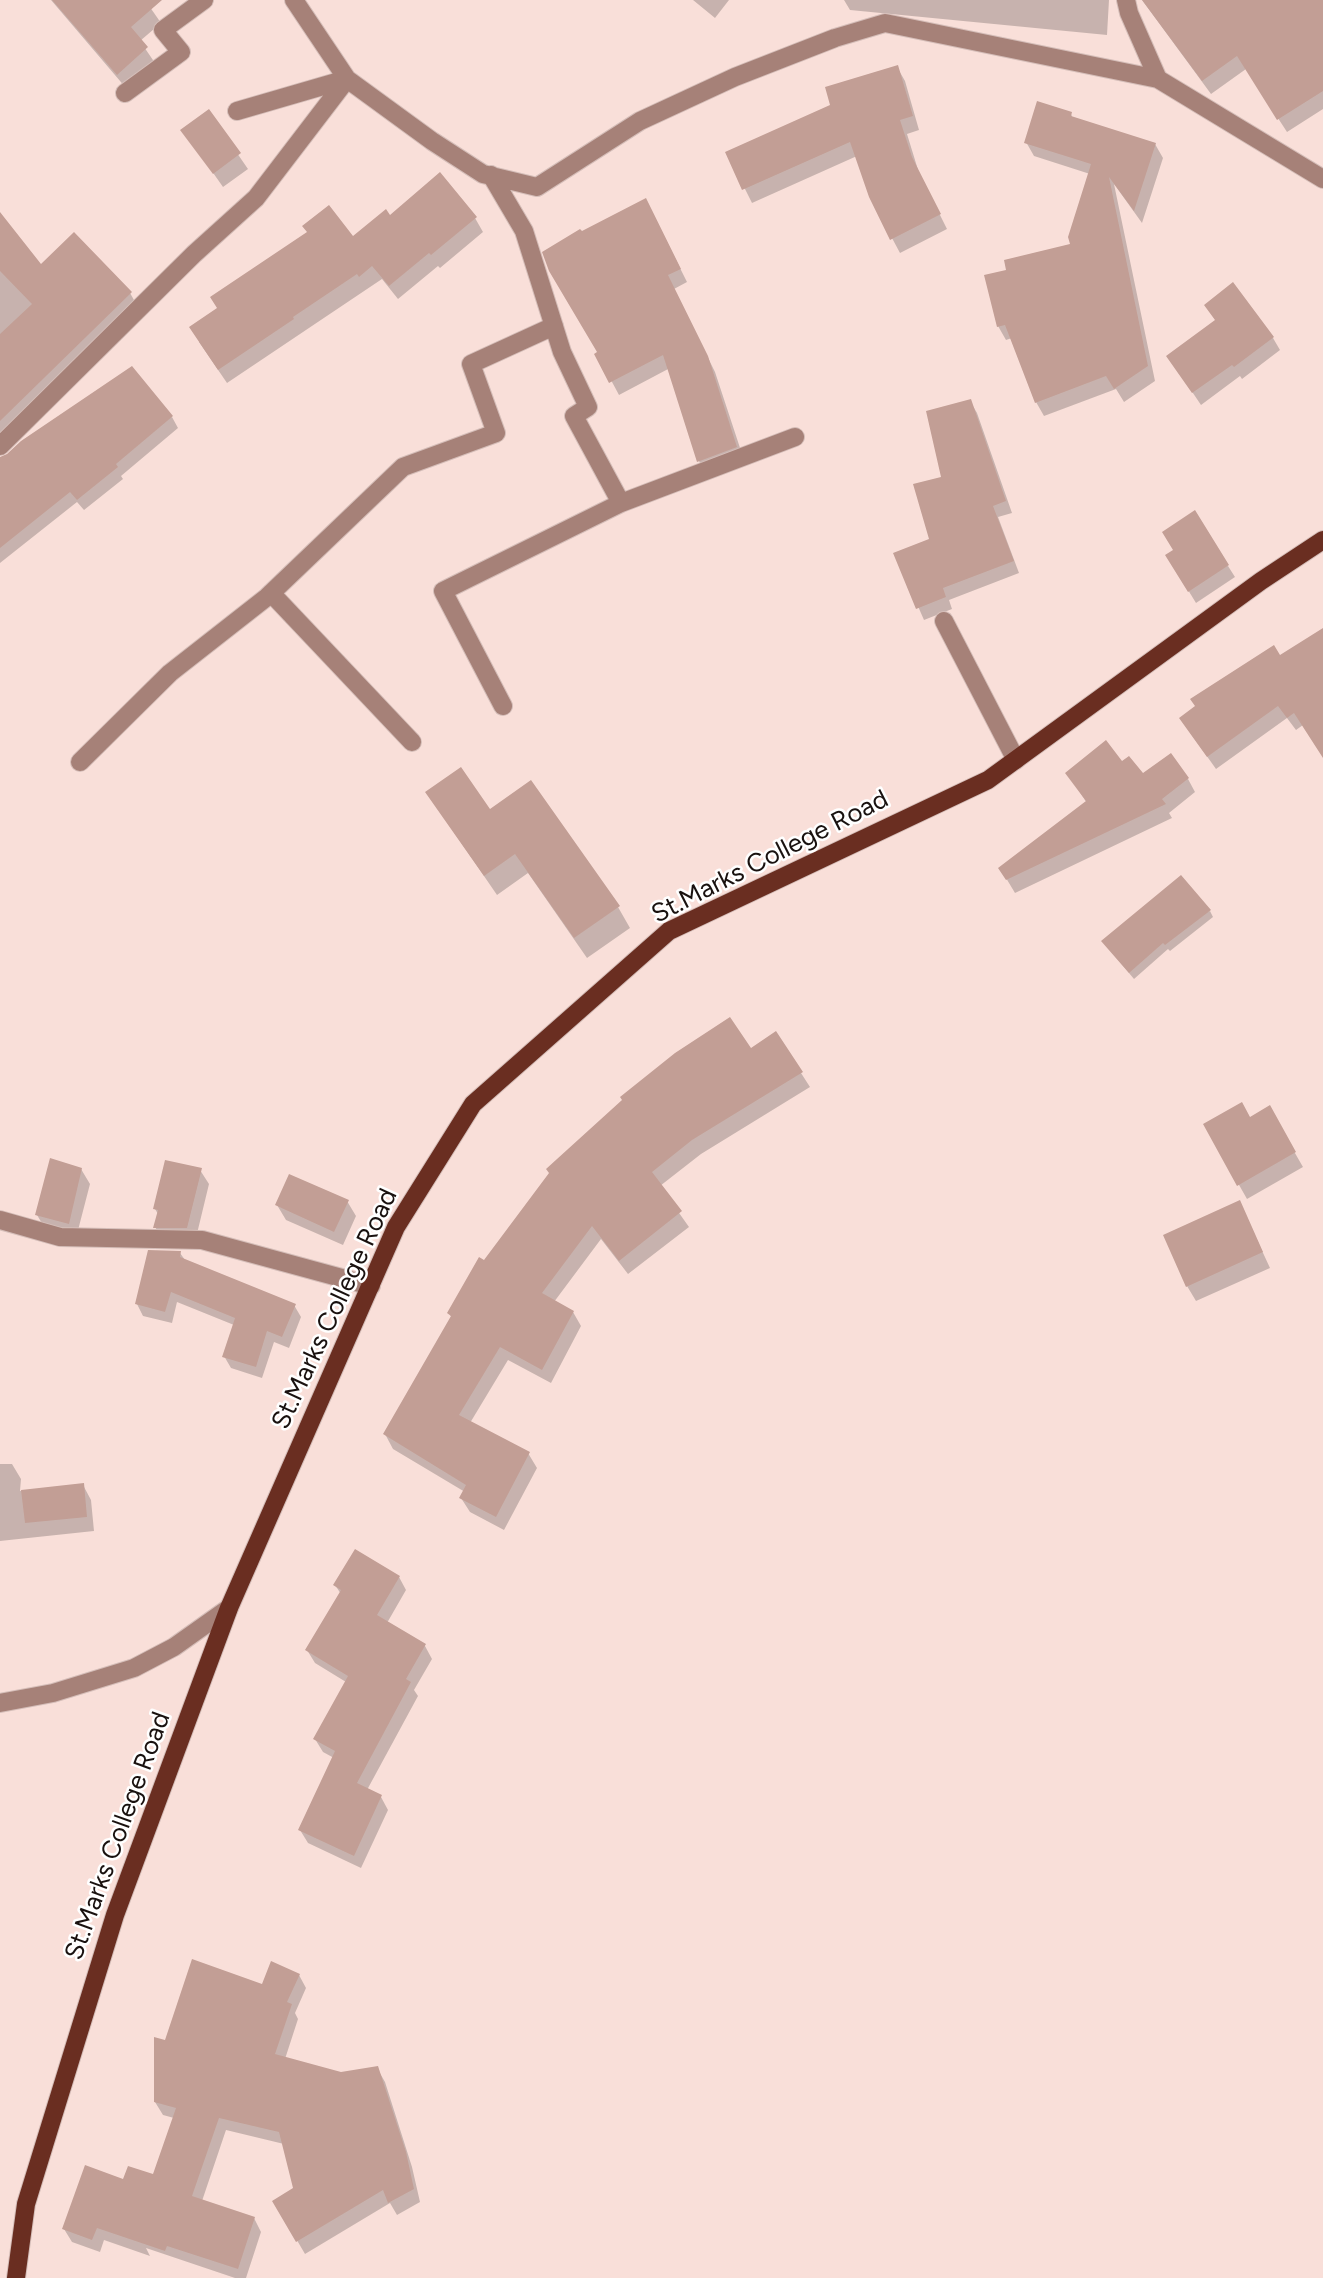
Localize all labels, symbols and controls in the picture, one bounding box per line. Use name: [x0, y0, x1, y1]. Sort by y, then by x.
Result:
street label: St.Marks College Road: [646, 784, 894, 930]
street label: St.Marks College Road: [266, 1184, 404, 1434]
street label: St.Marks College Road: [59, 1708, 177, 1964]

